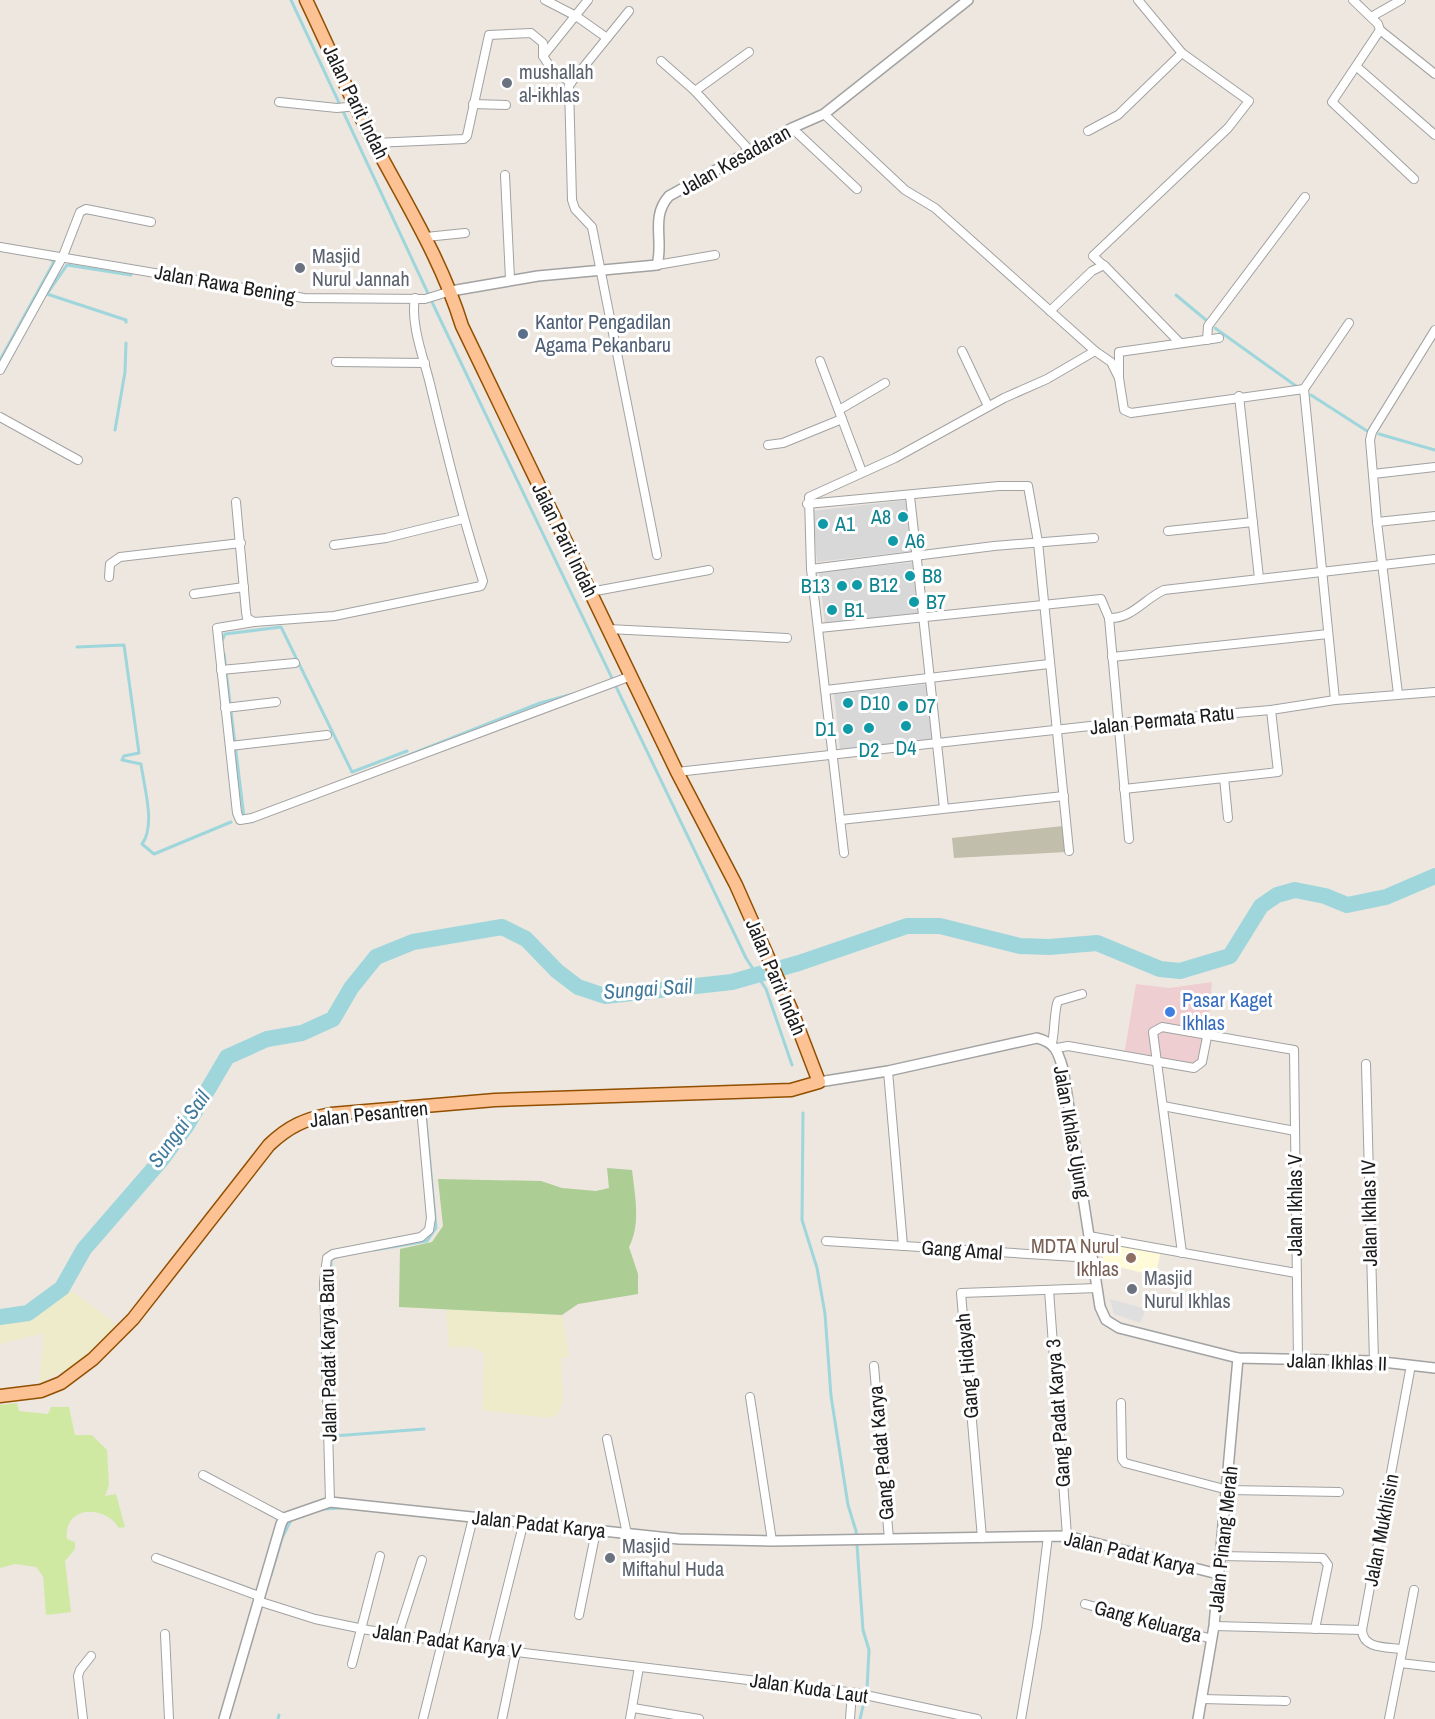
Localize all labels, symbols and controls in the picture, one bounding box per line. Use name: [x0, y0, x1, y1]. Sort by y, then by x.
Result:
street label: Jalan Parit Indah: [317, 40, 396, 163]
place label: mushallah al-ikhlas: [519, 58, 594, 108]
marker: mushallah al-ikhlas: [500, 76, 514, 90]
street label: Jalan Kesadaran: [674, 118, 795, 201]
place label: Masjid Nurul Jannah: [312, 242, 410, 292]
street label: Jalan Rawa Bening: [153, 258, 297, 309]
marker: Masjid Nurul Jannah: [293, 261, 307, 275]
place label: Kantor Pengadilan Agama Pekanbaru: [534, 308, 671, 358]
marker: Kantor Pengadilan Agama Pekanbaru: [516, 327, 530, 341]
street label: Jalan Parit Indah: [526, 478, 605, 601]
place label: A8: [870, 503, 891, 530]
place label: A1: [834, 510, 855, 537]
marker: A8: [896, 510, 910, 524]
marker: A1: [816, 517, 830, 531]
place label: A6: [904, 527, 925, 554]
marker: A6: [886, 534, 900, 548]
place label: B8: [922, 562, 942, 589]
marker: B8: [903, 569, 917, 583]
place label: B12: [869, 571, 898, 598]
place label: B13: [801, 572, 830, 599]
marker: B12: [850, 578, 864, 592]
marker: B13: [835, 579, 849, 593]
place label: B7: [926, 588, 946, 615]
marker: B7: [907, 595, 921, 609]
place label: B1: [844, 596, 864, 623]
marker: B1: [825, 603, 839, 617]
place label: D10: [860, 689, 890, 716]
place label: D7: [915, 692, 936, 719]
marker: D10: [841, 696, 855, 710]
marker: D7: [896, 699, 910, 713]
street label: Jalan Permata Ratu: [1088, 699, 1235, 741]
place label: D1: [815, 715, 836, 742]
marker: D4: [899, 719, 913, 733]
marker: D2: [862, 721, 876, 735]
marker: D1: [841, 722, 855, 736]
place label: D4: [896, 734, 916, 761]
place label: D2: [859, 736, 879, 763]
street label: Jalan Parit Indah: [740, 914, 813, 1039]
water label: Sungai Sail: [603, 971, 695, 1006]
place label: Pasar Kaget Ikhlas: [1182, 986, 1273, 1036]
marker: Pasar Kaget Ikhlas: [1163, 1005, 1177, 1019]
street label: Jalan Ikhlas Ujung: [1048, 1064, 1097, 1200]
water label: Sungai Sail: [141, 1083, 217, 1173]
street label: Jalan Pesantren: [309, 1094, 429, 1133]
street label: Jalan Ikhlas V: [1281, 1154, 1308, 1256]
street label: Jalan Ikhlas IV: [1354, 1159, 1383, 1267]
place label: MDTA Nurul Ikhlas: [1031, 1232, 1119, 1282]
street label: Gang Amal: [921, 1233, 1003, 1266]
marker: MDTA Nurul Ikhlas: [1124, 1251, 1138, 1265]
place label: Masjid Nurul Ikhlas: [1144, 1264, 1231, 1314]
street label: Jalan Padat Karya Baru: [312, 1268, 343, 1442]
marker: Masjid Nurul Ikhlas: [1125, 1282, 1139, 1296]
street label: Gang Hidayah: [948, 1312, 985, 1420]
street label: Gang Padat Karya 3: [1039, 1338, 1076, 1488]
street label: Jalan Ikhlas II: [1286, 1346, 1388, 1377]
street label: Gang Padat Karya: [861, 1385, 900, 1521]
street label: Jalan Pinang Merah: [1201, 1465, 1244, 1613]
street label: Jalan Mukhlisin: [1356, 1471, 1405, 1588]
street label: Jalan Padat Karya: [471, 1503, 607, 1544]
street label: Jalan Padat Karya: [1062, 1524, 1198, 1581]
place label: Masjid Miftahul Huda: [622, 1532, 724, 1582]
marker: Masjid Miftahul Huda: [603, 1551, 617, 1565]
street label: Gang Keluarga: [1091, 1593, 1205, 1648]
street label: Jalan Padat Karya V: [371, 1617, 523, 1664]
street label: Jalan Kuda Laut: [748, 1666, 870, 1709]

